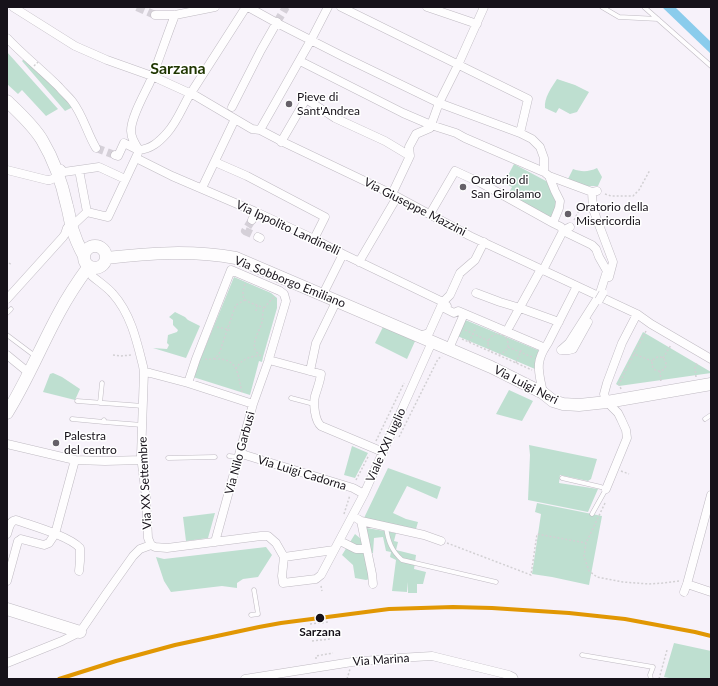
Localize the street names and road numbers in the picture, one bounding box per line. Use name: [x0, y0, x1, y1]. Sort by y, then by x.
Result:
street label: Via Giuseppe Mazzini: [361, 175, 469, 239]
street label: Via Ippolito Landinelli: [234, 198, 342, 258]
street label: Via Sobborgo Emiliano: [232, 253, 348, 311]
street label: Via Luigi Neri: [491, 363, 561, 407]
street label: Viale XXI luglio: [363, 406, 409, 484]
street label: Via Nilo Garbusi: [222, 410, 258, 496]
street label: Via XX Settembre: [135, 436, 155, 530]
street label: Via Luigi Cadorna: [256, 453, 348, 493]
street label: Via Marina: [352, 651, 410, 669]

